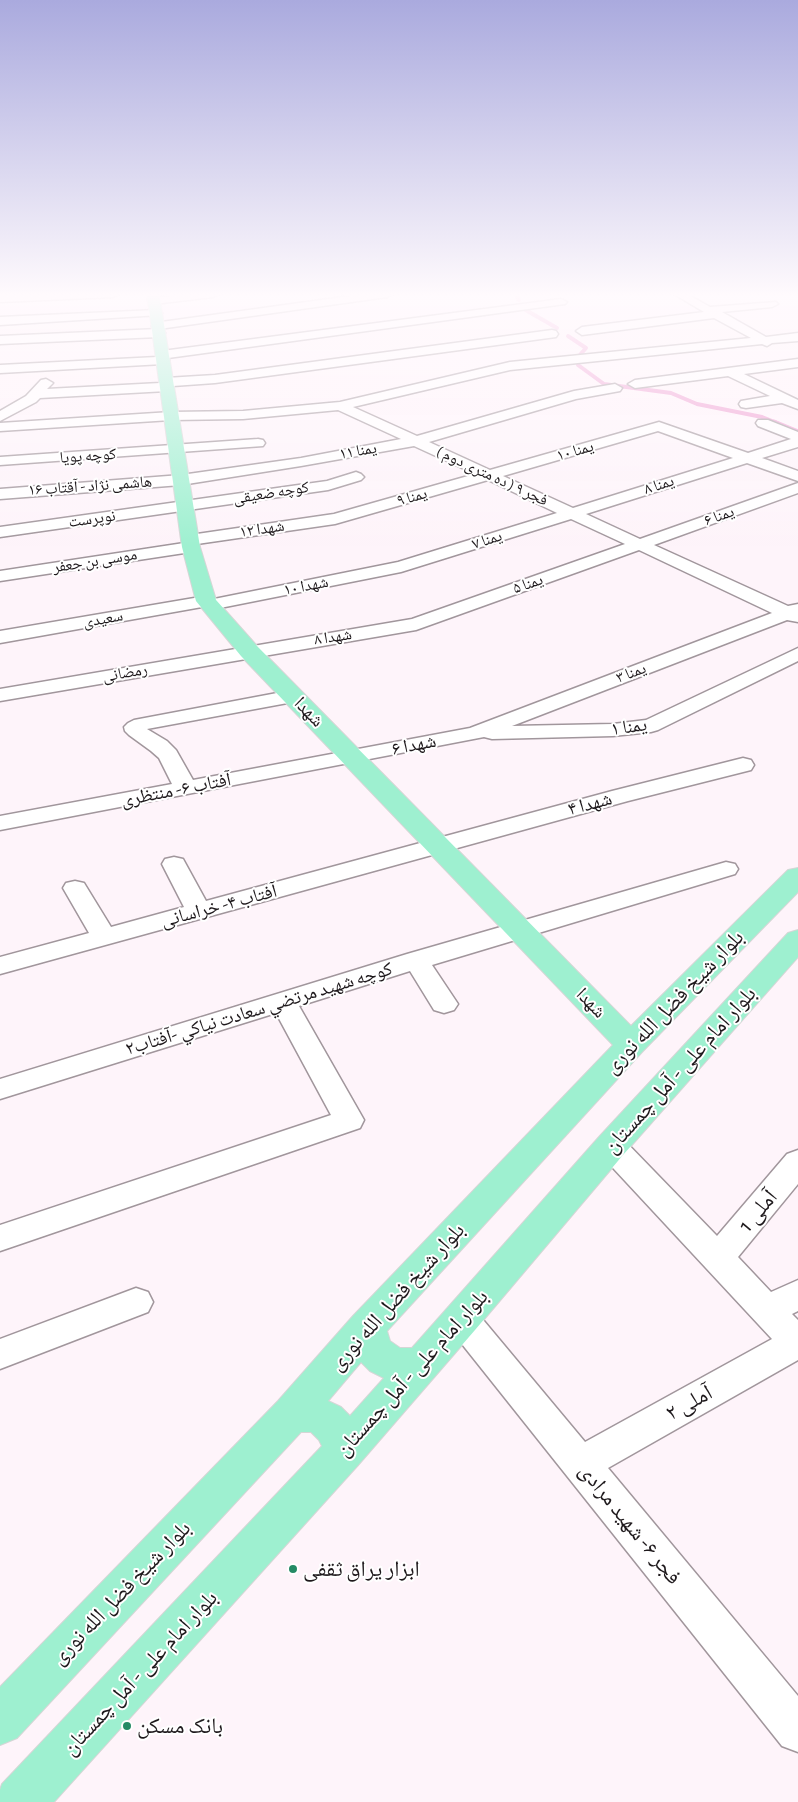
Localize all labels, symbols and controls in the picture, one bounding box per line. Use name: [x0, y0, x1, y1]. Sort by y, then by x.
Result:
street label: یمنا ۱۰: [554, 437, 596, 465]
street label: یمنا ۱۱: [338, 438, 378, 464]
street label: فجر ۹ ( ده متری دوم ): [433, 442, 551, 510]
street label: کوچه پویا: [59, 444, 117, 468]
street label: یمنا ۸: [641, 471, 677, 499]
street label: هاشمی نژاد - آقتاب ۱۶: [27, 472, 153, 500]
street label: کوچه ضعیقی: [232, 478, 310, 508]
street label: یمنا ۹: [395, 484, 429, 510]
street label: یمنا ۶: [701, 502, 737, 530]
street label: نوپرست: [67, 506, 117, 532]
street label: شهدا ۱۲: [238, 516, 286, 542]
street label: یمنا ۷: [469, 526, 505, 554]
street label: موسی بن جعفر: [52, 545, 138, 577]
street label: یمنا ۵: [510, 570, 546, 598]
street label: شهدا ۱۰: [282, 572, 330, 600]
street label: سعیدی: [81, 606, 125, 632]
street label: شهدا ۸: [313, 625, 353, 649]
street label: یمنا ۳: [613, 659, 649, 687]
street label: رمضانی: [101, 660, 149, 686]
street label: شهدا: [289, 692, 329, 732]
street label: یمنا ۱: [609, 713, 649, 741]
street label: شهدا ۶: [390, 730, 438, 760]
street label: آفتاب ۶- منتظری: [119, 768, 233, 812]
street label: شهدا ۴: [565, 787, 615, 821]
street label: آفتاب ۴- خراسانی: [158, 880, 280, 932]
street label: بلوار شیخ فضل الله نوری: [598, 924, 750, 1080]
street label: كوچه شهيد مرتضي سعادت نياكي -آفتاب۲: [123, 957, 395, 1061]
street label: بلوار امام علی - آمل چمستان: [598, 981, 762, 1159]
street label: شهدا: [571, 983, 611, 1023]
street label: آملی 1: [733, 1185, 783, 1237]
street label: بلوار شیخ فضل الله نوری: [324, 1218, 470, 1376]
street label: بلوار امام علی - آمل چمستان: [330, 1284, 494, 1462]
street label: آملی ۲: [661, 1380, 717, 1426]
street label: فجر ۶- شهید مرادی: [573, 1458, 687, 1590]
street label: بلوار شیخ فضل الله نوری: [45, 1515, 197, 1671]
place label: ابزار یراق ثقفی: [303, 1556, 420, 1582]
marker: ابزار یراق ثقفی: [287, 1563, 299, 1575]
street label: بلوار امام علی - آمل چمستان: [57, 1585, 223, 1761]
place label: بانک مسکن: [137, 1713, 223, 1739]
marker: بانک مسکن: [121, 1720, 133, 1732]

